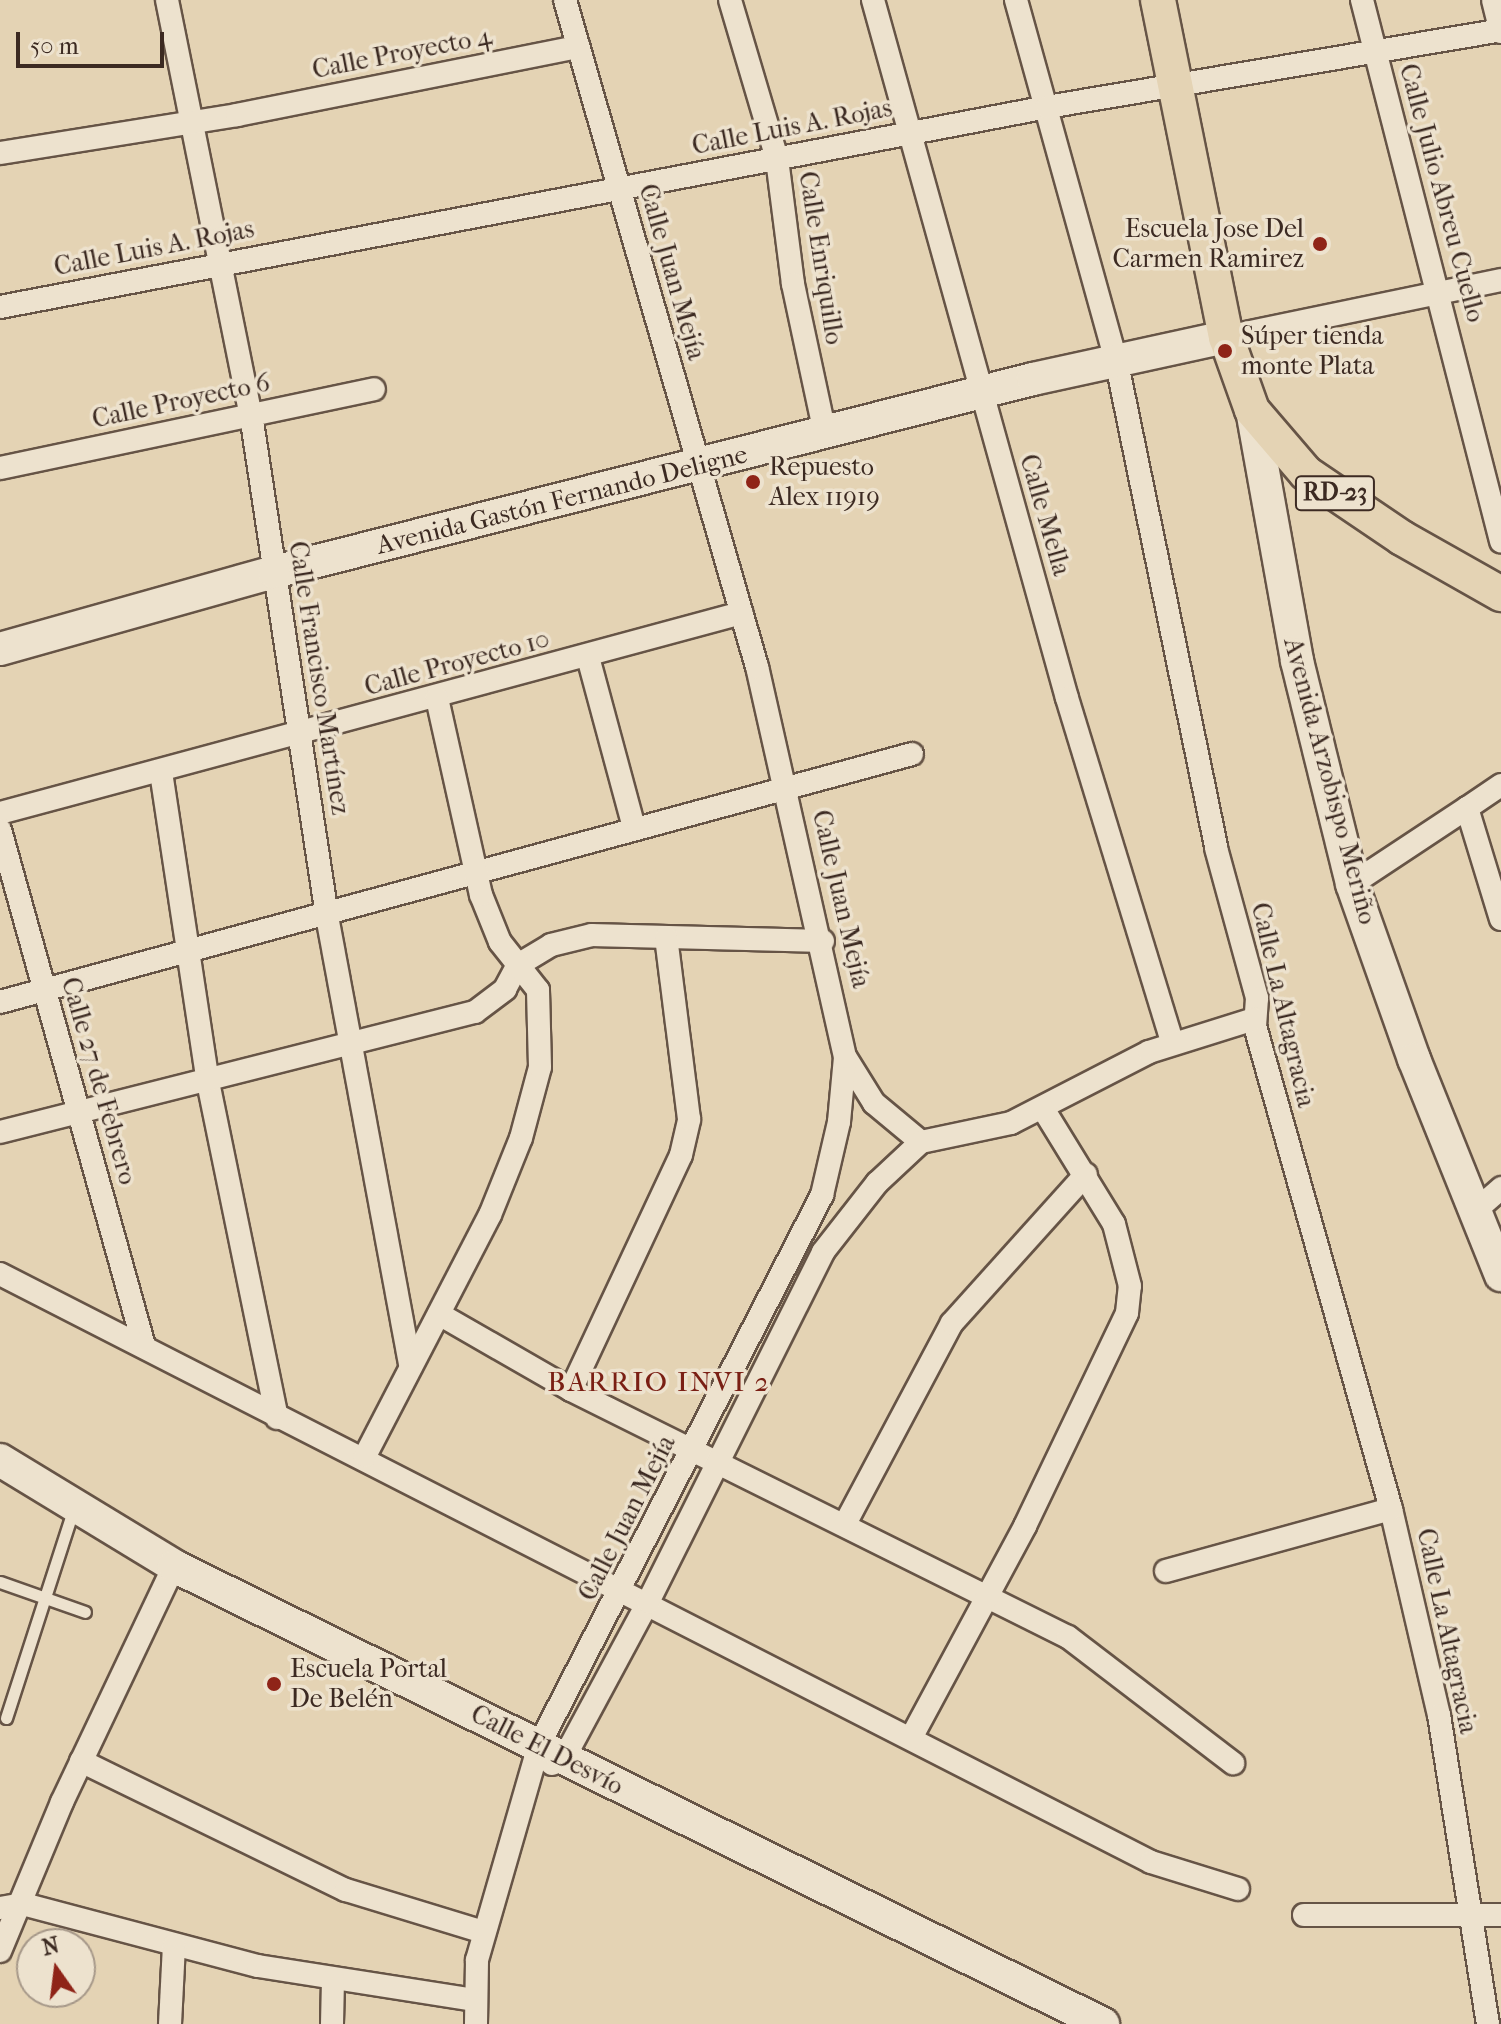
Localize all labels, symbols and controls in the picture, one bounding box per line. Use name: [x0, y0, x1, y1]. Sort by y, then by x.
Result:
scale bar: [20, 16, 168, 66]
street label: Calle Proyecto 4: [310, 20, 494, 86]
text: 50 m: [30, 32, 79, 60]
street label: Calle Julio Abreu Cuello: [1392, 60, 1492, 326]
street label: Calle Luis A. Rojas: [689, 92, 895, 162]
street label: Calle Enriquillo: [792, 169, 850, 347]
street label: Calle Juan Mejía: [632, 180, 712, 364]
street label: Calle Luis A. Rojas: [51, 213, 257, 283]
place label: Escuela Jose Del Carmen Ramirez: [1113, 213, 1304, 274]
marker: Escuela Jose Del Carmen Ramirez: [1311, 235, 1329, 253]
place label: Súper tienda monte Plata: [1241, 320, 1383, 382]
marker: Súper tienda monte Plata: [1216, 342, 1234, 360]
street label: Calle Proyecto 6: [89, 367, 273, 435]
street label: Avenida Gastón Fernando Deligne: [373, 439, 751, 561]
place label: Repuesto Alex 11919: [769, 451, 880, 512]
street label: Calle Mella: [1013, 451, 1077, 579]
marker: Repuesto Alex 11919: [744, 473, 762, 491]
road number: RD-23: [1293, 473, 1377, 513]
street label: Calle Francisco Martínez: [282, 539, 356, 817]
street label: Calle Proyecto 10: [361, 623, 553, 703]
street label: Avenida Arzobispo Meriño: [1277, 634, 1383, 928]
street label: Calle Juan Mejía: [805, 807, 877, 991]
street label: Calle La Altagracia: [1244, 900, 1322, 1110]
street label: Calle 27 de Febrero: [54, 974, 144, 1188]
district label: BARRIO INVI 2: [547, 1365, 771, 1399]
street label: Calle Juan Mejía: [572, 1430, 682, 1606]
street label: Calle La Altagracia: [1410, 1526, 1484, 1736]
place label: Escuela Portal De Belén: [290, 1653, 447, 1714]
marker: Escuela Portal De Belén: [265, 1675, 283, 1693]
street label: Calle El Desvío: [466, 1698, 628, 1802]
north arrow: [16, 1928, 96, 2008]
text: N: [39, 1932, 62, 1961]

